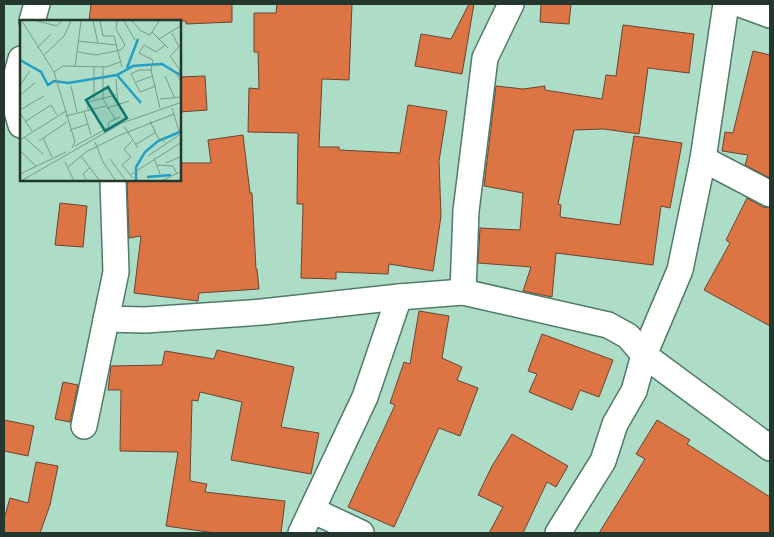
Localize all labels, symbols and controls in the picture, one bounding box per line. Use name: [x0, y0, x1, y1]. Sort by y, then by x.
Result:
inset map: [20, 20, 181, 181]

